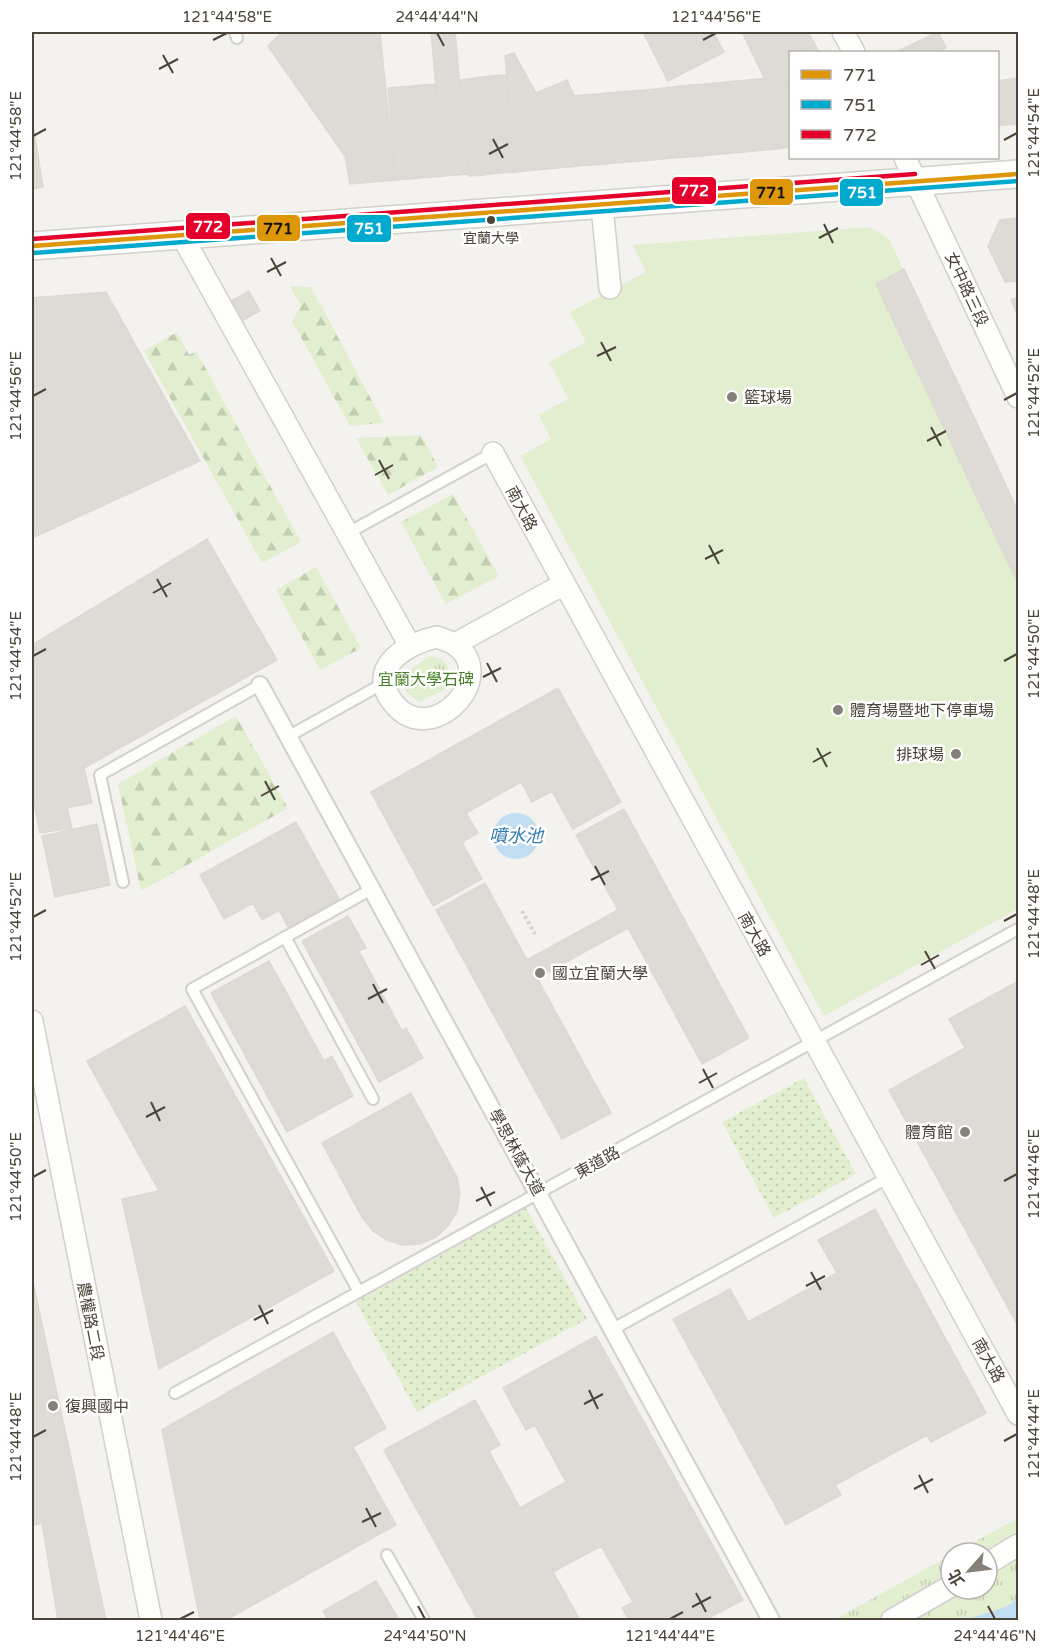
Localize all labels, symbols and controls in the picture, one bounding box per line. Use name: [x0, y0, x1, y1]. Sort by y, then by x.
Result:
text: 121°44'58"E: [182, 8, 272, 26]
text: 24°44'44"N: [395, 8, 479, 26]
text: 121°44'56"E: [671, 8, 761, 26]
legend: [789, 51, 999, 159]
text: 771: [843, 64, 877, 86]
text: 121°44'54"E: [1025, 88, 1043, 178]
text: 121°44'58"E: [7, 91, 25, 181]
text: 751: [843, 94, 877, 116]
text: 772: [843, 124, 877, 146]
line badge: 772: [671, 176, 717, 205]
line badge: 771: [749, 178, 794, 206]
line badge: 751: [839, 178, 884, 207]
text: 772: [679, 181, 709, 201]
text: 771: [756, 183, 786, 203]
text: 751: [847, 183, 877, 203]
line badge: 772: [185, 212, 231, 240]
line badge: 771: [256, 214, 301, 242]
line badge: 751: [346, 214, 392, 243]
marker: 宜蘭大學: [485, 214, 497, 226]
text: 772: [193, 217, 223, 237]
text: 771: [263, 219, 293, 239]
text: 751: [354, 219, 384, 239]
place label: 宜蘭大學: [463, 230, 519, 247]
street label: 女中路三段: [940, 249, 992, 330]
text: 121°44'52"E: [1025, 348, 1043, 438]
text: 121°44'56"E: [7, 351, 25, 441]
place label: 籃球場: [744, 388, 792, 408]
marker: 籃球場: [725, 390, 739, 404]
street label: 南大路: [501, 483, 541, 534]
text: 121°44'50"E: [1025, 609, 1043, 699]
text: 121°44'54"E: [7, 611, 25, 701]
park label: 宜蘭大學石碑: [378, 670, 474, 690]
place label: 體育場暨地下停車場: [850, 701, 994, 721]
marker: 體育場暨地下停車場: [831, 703, 845, 717]
place label: 排球場: [896, 745, 944, 765]
marker: 排球場: [949, 747, 963, 761]
water label: 噴水池: [489, 825, 545, 847]
text: 121°44'48"E: [1025, 869, 1043, 959]
text: 121°44'52"E: [7, 872, 25, 962]
street label: 南大路: [734, 909, 775, 960]
place label: 國立宜蘭大學: [552, 964, 648, 984]
marker: 國立宜蘭大學: [533, 966, 547, 980]
street label: 學思林蔭大道: [484, 1106, 548, 1199]
place label: 體育館: [905, 1123, 953, 1143]
marker: 體育館: [958, 1125, 972, 1139]
text: 121°44'46"E: [1025, 1129, 1043, 1219]
text: 121°44'50"E: [7, 1132, 25, 1222]
street label: 東道路: [572, 1142, 623, 1183]
street label: 農權路二段: [73, 1280, 107, 1362]
street label: 南大路: [968, 1335, 1009, 1386]
text: 121°44'44"E: [1025, 1389, 1043, 1479]
text: 121°44'48"E: [7, 1392, 25, 1482]
place label: 復興國中: [65, 1397, 129, 1417]
marker: 復興國中: [46, 1399, 60, 1413]
north arrow: [939, 1541, 999, 1601]
text: 北: [944, 1566, 969, 1589]
text: 121°44'46"E: [135, 1627, 225, 1645]
text: 24°44'50"N: [383, 1627, 467, 1645]
text: 121°44'44"E: [625, 1627, 715, 1645]
text: 24°44'46"N: [953, 1627, 1037, 1645]

